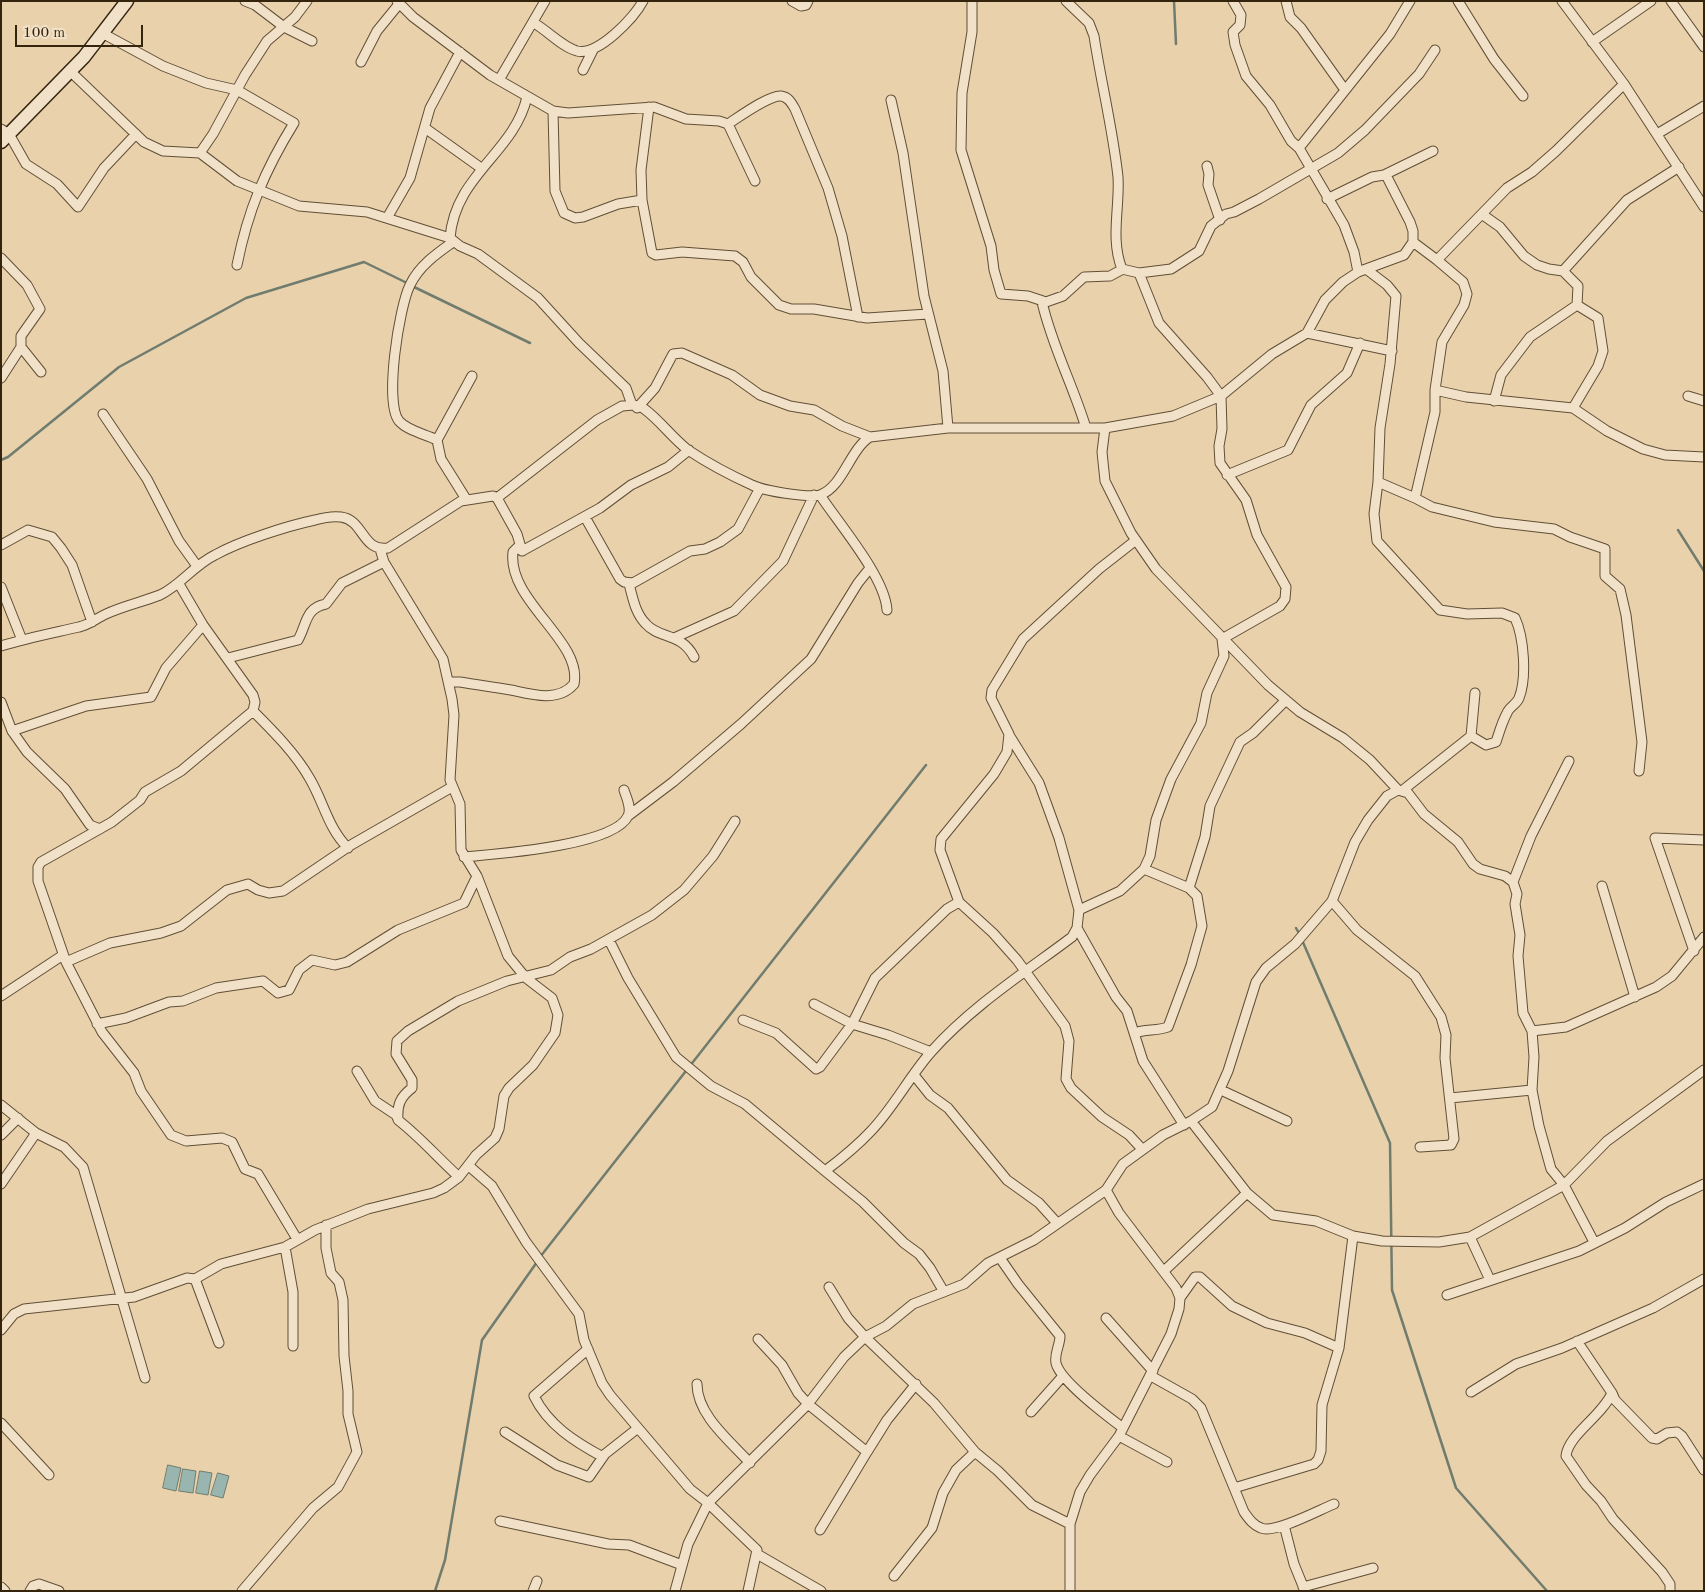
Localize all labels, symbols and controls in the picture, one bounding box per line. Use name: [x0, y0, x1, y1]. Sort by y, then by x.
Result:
scale bar: [18, 15, 145, 47]
text: 100 m: [23, 26, 65, 41]

